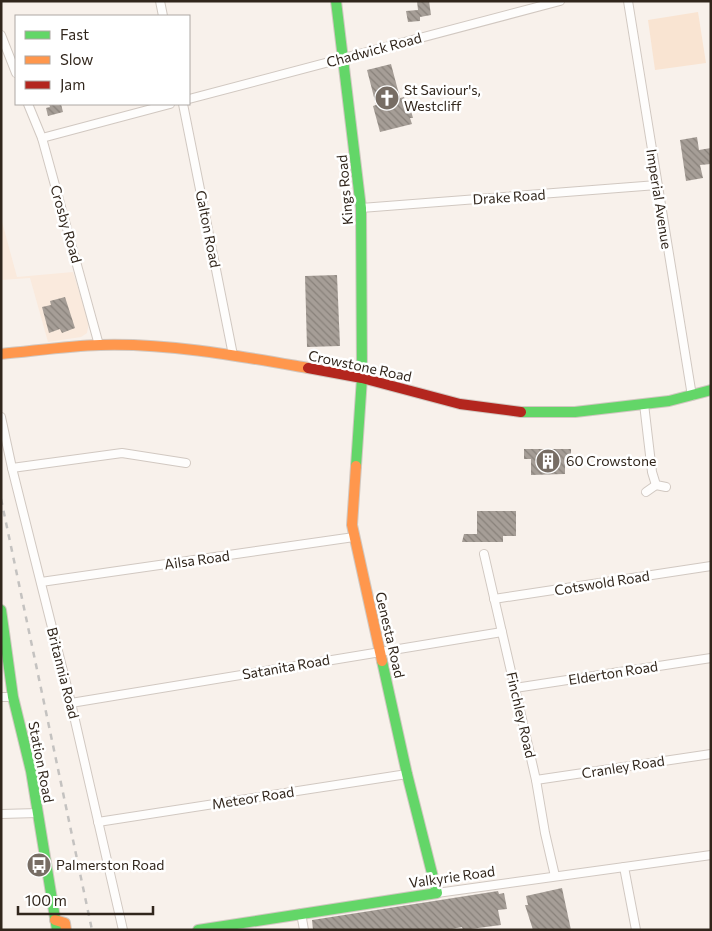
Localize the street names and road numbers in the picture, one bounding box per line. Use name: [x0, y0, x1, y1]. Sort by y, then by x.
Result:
street label: Chadwick Road: [324, 29, 423, 70]
street label: Imperial Avenue: [643, 148, 676, 250]
street label: Kings Road: [333, 154, 356, 226]
street label: Crosby Road: [47, 183, 86, 265]
street label: Drake Road: [472, 185, 546, 208]
street label: Galton Road: [193, 189, 224, 269]
street label: Crowstone Road: [307, 346, 413, 385]
street label: Ailsa Road: [163, 547, 231, 573]
street label: Cotswold Road: [553, 567, 651, 598]
street label: Genesta Road: [372, 590, 409, 680]
street label: Britannia Road: [44, 625, 83, 720]
street label: Satanita Road: [241, 650, 331, 683]
street label: Elderton Road: [567, 657, 659, 688]
street label: Finchley Road: [503, 670, 540, 760]
street label: Station Road: [25, 720, 58, 804]
street label: Cranley Road: [580, 752, 666, 781]
street label: Meteor Road: [211, 783, 295, 812]
street label: Valkyrie Road: [408, 862, 496, 891]

